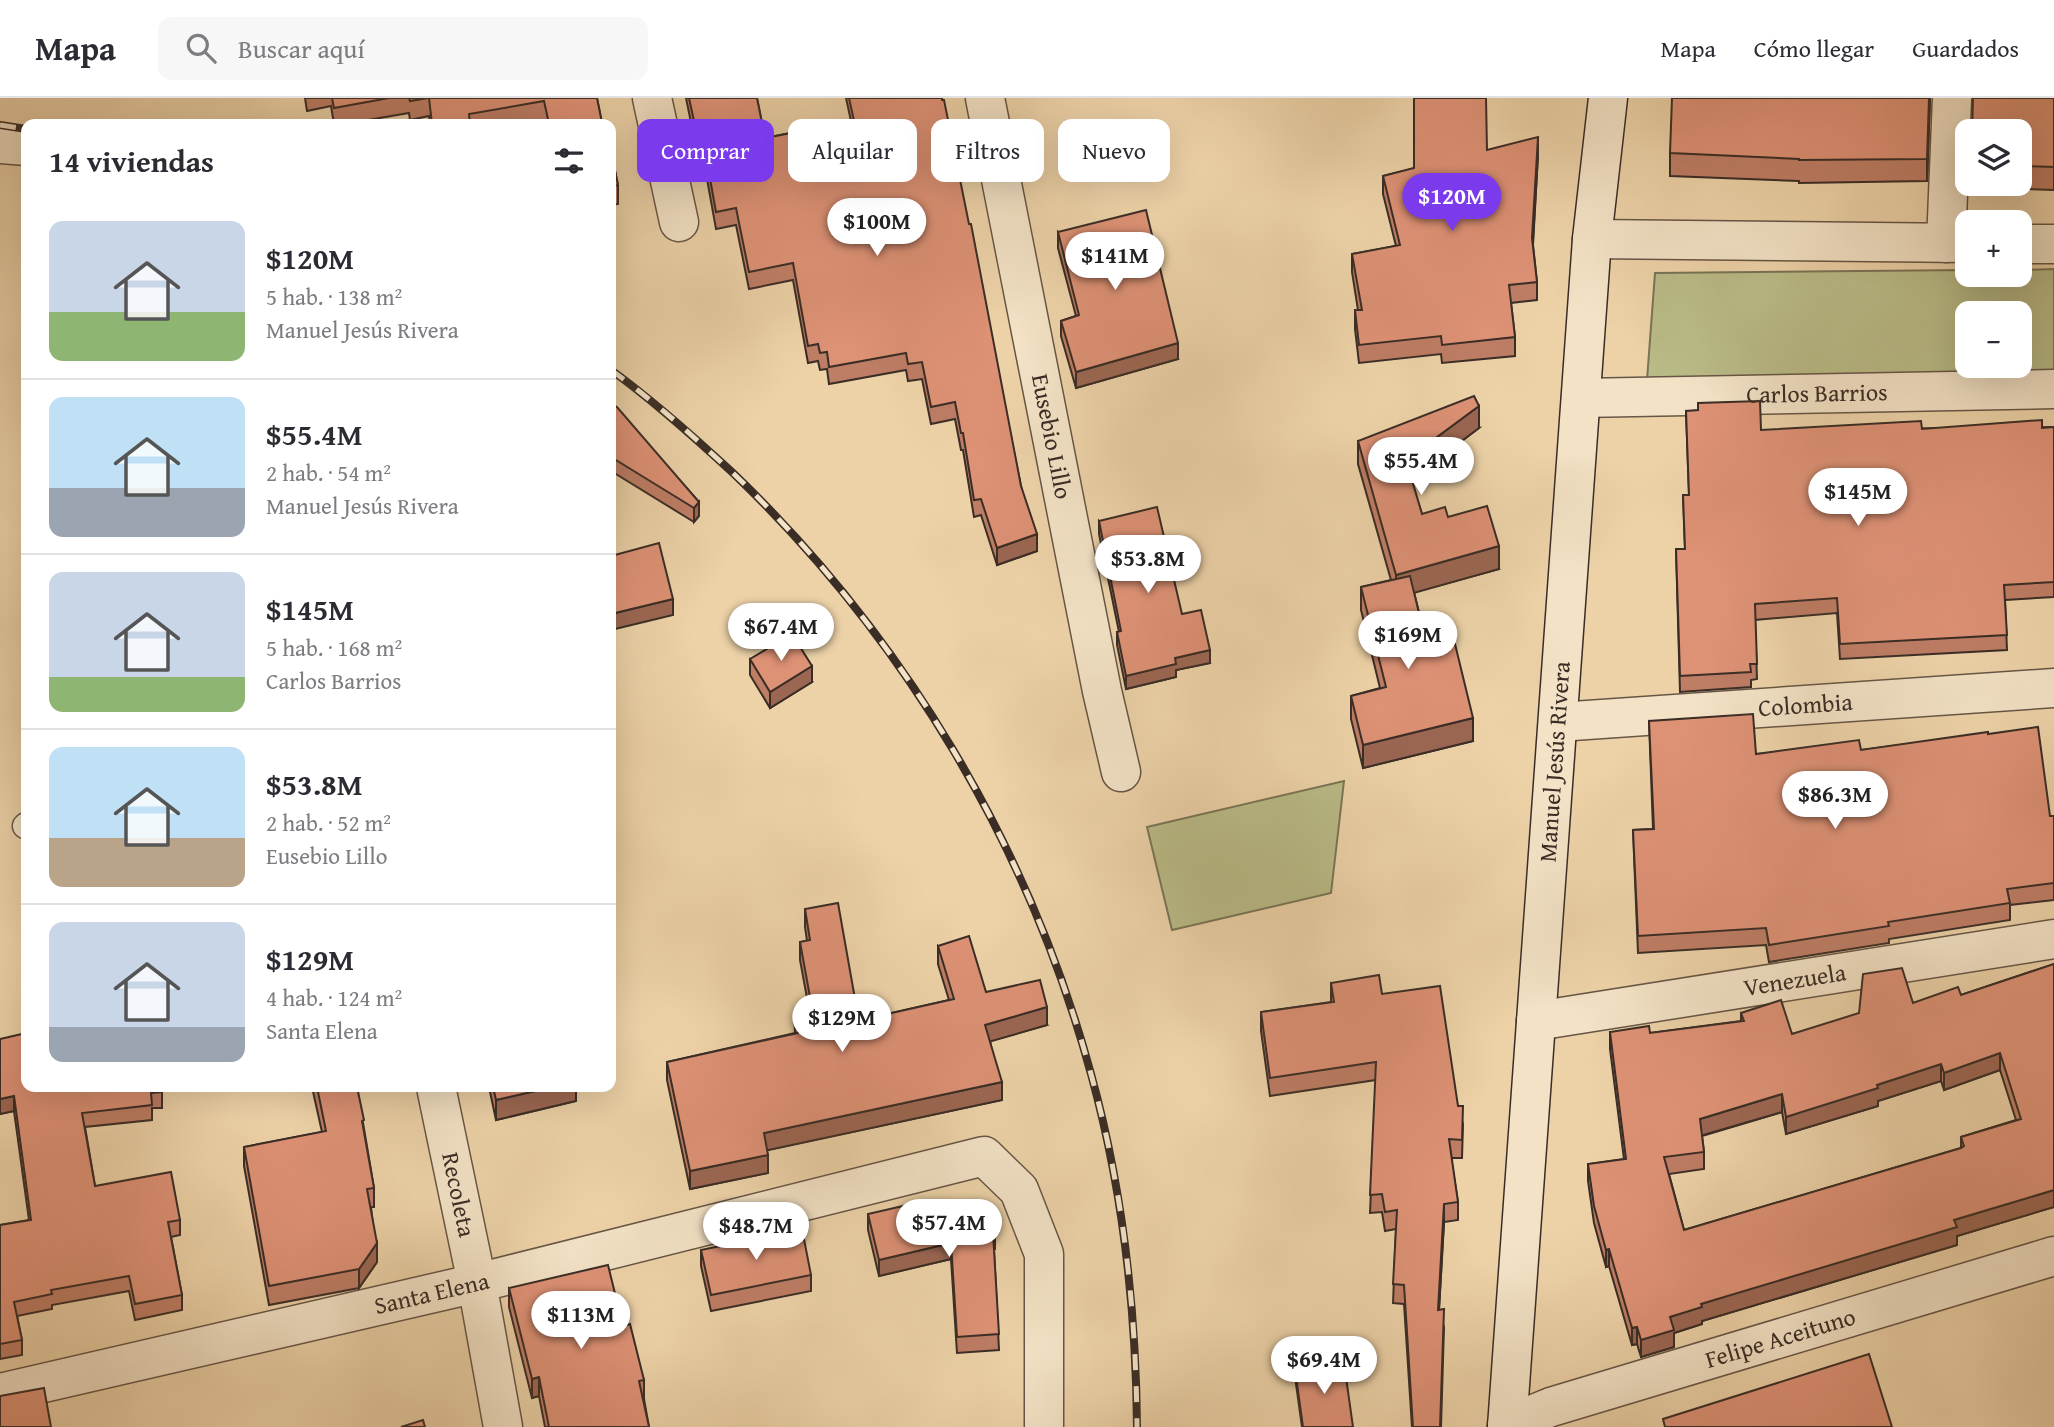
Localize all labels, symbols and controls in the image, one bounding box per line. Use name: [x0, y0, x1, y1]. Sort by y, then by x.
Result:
search box: [158, 17, 648, 80]
text: Mapa: [35, 24, 116, 72]
icon: search: [182, 29, 220, 67]
text: Buscar aquí: [238, 29, 365, 68]
text: Mapa: [1660, 31, 1716, 66]
text: Cómo llegar: [1754, 31, 1874, 66]
text: Guardados: [1912, 31, 2019, 66]
chip: Comprar: [637, 119, 774, 182]
chip: Alquilar: [788, 119, 917, 182]
chip: Filtros: [931, 119, 1044, 182]
chip: Nuevo: [1058, 119, 1170, 182]
map controls: [1955, 119, 2032, 378]
button: layers: [1955, 119, 2032, 196]
text: 14 viviendas: [49, 139, 214, 183]
icon: filters: [550, 142, 588, 180]
pin: $120M: [1403, 174, 1501, 233]
text: $120M: [1418, 179, 1486, 212]
pin: $100M: [828, 198, 926, 258]
text: $100M: [843, 204, 911, 237]
button: +: [1955, 210, 2032, 287]
pin: $141M: [1066, 232, 1164, 292]
text: $120M: [266, 236, 354, 280]
text: $141M: [1081, 238, 1149, 271]
icon: home: [105, 249, 189, 333]
text: 5 hab. · 138 m²: [266, 280, 402, 313]
button: −: [1955, 301, 2032, 378]
text: Manuel Jesús Rivera: [266, 313, 459, 346]
street label: Eusebio Lillo: [1023, 371, 1082, 502]
street label: Carlos Barrios: [1746, 374, 1888, 412]
text: $55.4M: [266, 412, 362, 456]
icon: home: [105, 425, 189, 509]
pin: $55.4M: [1364, 438, 1478, 497]
text: $55.4M: [1384, 443, 1458, 476]
text: 2 hab. · 54 m²: [266, 456, 391, 489]
pin: $145M: [1809, 468, 1907, 528]
text: $145M: [1824, 474, 1892, 507]
text: Manuel Jesús Rivera: [266, 489, 459, 522]
pin: $53.8M: [1091, 536, 1205, 595]
text: $53.8M: [1111, 541, 1185, 574]
text: $145M: [266, 587, 354, 631]
icon: home: [105, 600, 189, 684]
pin: $67.4M: [724, 603, 838, 663]
text: $67.4M: [744, 609, 818, 642]
pin: $169M: [1359, 612, 1457, 671]
text: $169M: [1374, 617, 1442, 650]
text: 5 hab. · 168 m²: [266, 631, 402, 664]
street label: Manuel Jesús Rivera: [1529, 659, 1579, 863]
text: Carlos Barrios: [266, 664, 401, 697]
street label: Colombia: [1757, 684, 1854, 725]
text: $53.8M: [266, 762, 362, 806]
pin: $86.3M: [1778, 772, 1892, 831]
icon: home: [105, 775, 189, 859]
text: $86.3M: [1798, 777, 1872, 810]
text: 2 hab. · 52 m²: [266, 806, 391, 839]
text: Eusebio Lillo: [266, 839, 387, 872]
text: $129M: [266, 937, 354, 981]
icon: home: [105, 950, 189, 1034]
street label: Venezuela: [1741, 954, 1849, 1005]
text: 4 hab. · 124 m²: [266, 981, 402, 1014]
pin: $129M: [793, 995, 891, 1054]
text: $129M: [808, 1000, 876, 1033]
text: Santa Elena: [266, 1014, 378, 1047]
street label: Recoleta: [433, 1149, 485, 1241]
pin: $57.4M: [892, 1200, 1006, 1259]
pin: $48.7M: [699, 1202, 813, 1262]
text: $57.4M: [912, 1205, 986, 1238]
text: $48.7M: [719, 1208, 793, 1241]
street label: Santa Elena: [371, 1263, 493, 1323]
pin: $113M: [532, 1292, 630, 1351]
text: $113M: [547, 1297, 615, 1330]
street label: Felipe Aceituno: [1701, 1299, 1860, 1377]
pin: $69.4M: [1267, 1336, 1381, 1396]
text: $69.4M: [1287, 1342, 1361, 1375]

